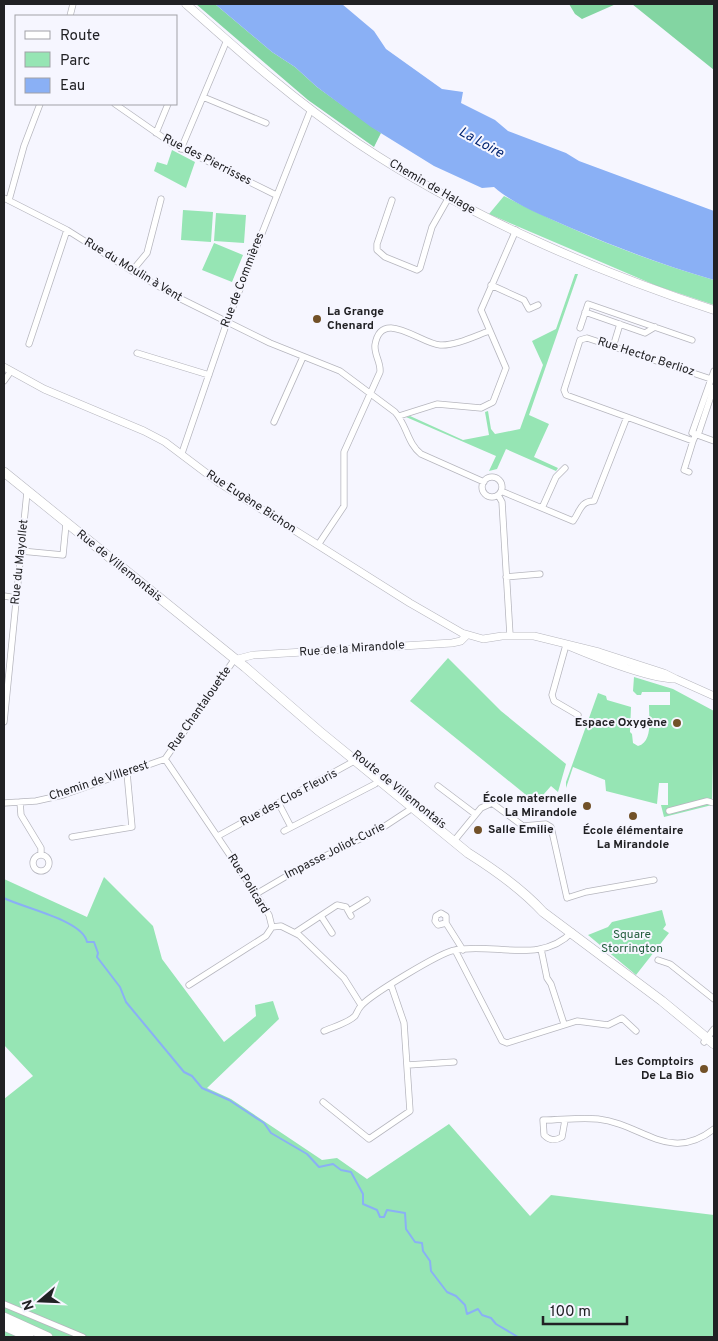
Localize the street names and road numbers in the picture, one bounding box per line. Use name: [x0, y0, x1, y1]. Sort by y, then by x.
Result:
street label: Rue des Pierrisses: [160, 131, 254, 189]
street label: Chemin de Halage: [386, 156, 478, 218]
street label: Rue de Commières: [218, 230, 268, 330]
street label: Rue du Moulin à Vent: [81, 234, 185, 306]
street label: Rue Hector Berlioz: [595, 334, 697, 380]
street label: Rue Eugène Bichon: [203, 467, 299, 537]
street label: Rue du Mayollet: [8, 518, 32, 606]
street label: Rue de Villemontais: [73, 526, 165, 606]
street label: Rue de la Mirandole: [299, 637, 405, 661]
street label: Rue Chantalouette: [165, 663, 235, 755]
street label: Route de Villemontais: [348, 747, 450, 833]
street label: Chemin de Villerest: [47, 757, 151, 805]
street label: Rue des Clos Fleuris: [238, 766, 340, 830]
street label: Impasse Joliot-Curie: [282, 819, 388, 883]
street label: Rue Policard: [223, 851, 273, 917]

